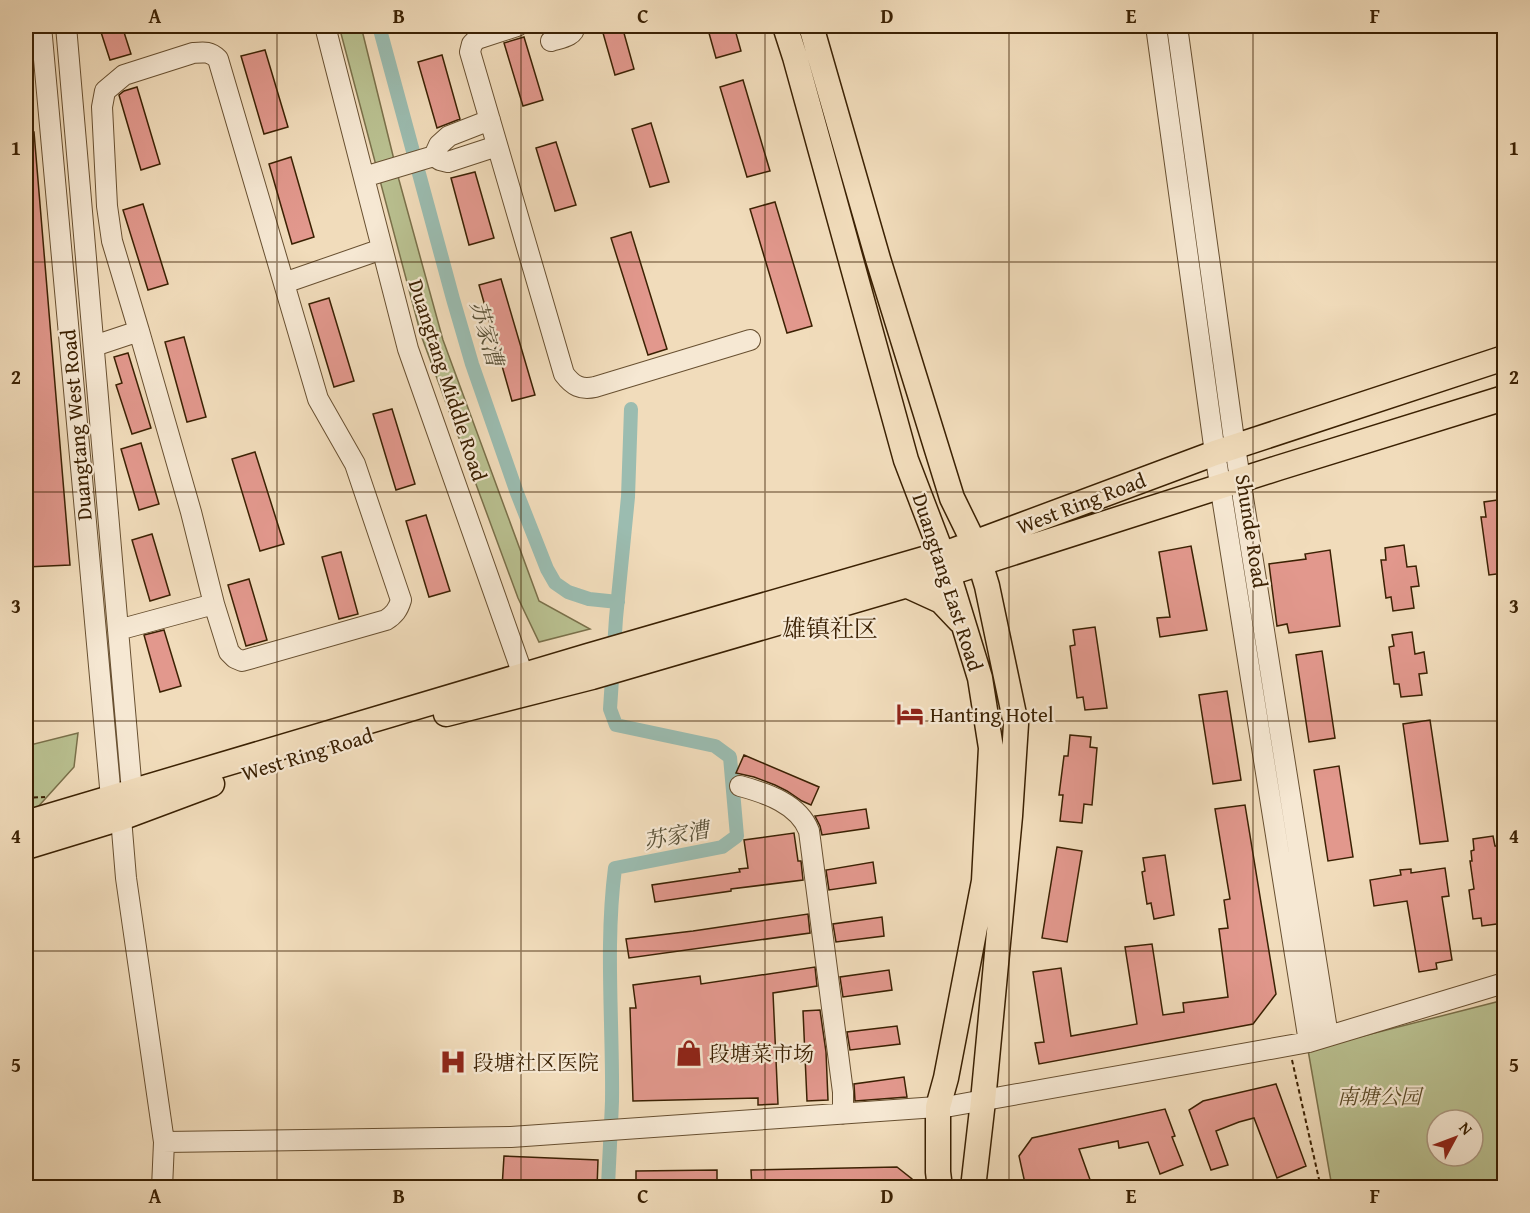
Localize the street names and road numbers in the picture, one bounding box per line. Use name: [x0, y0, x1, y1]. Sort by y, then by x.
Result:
street label: Duangtang Middle Road: [401, 275, 495, 486]
street label: Duangtang West Road: [52, 327, 100, 522]
street label: West Ring Road: [1012, 464, 1151, 542]
street label: Shunde Road: [1228, 472, 1276, 591]
street label: Duangtang East Road: [905, 489, 992, 676]
street label: West Ring Road: [237, 719, 377, 789]

